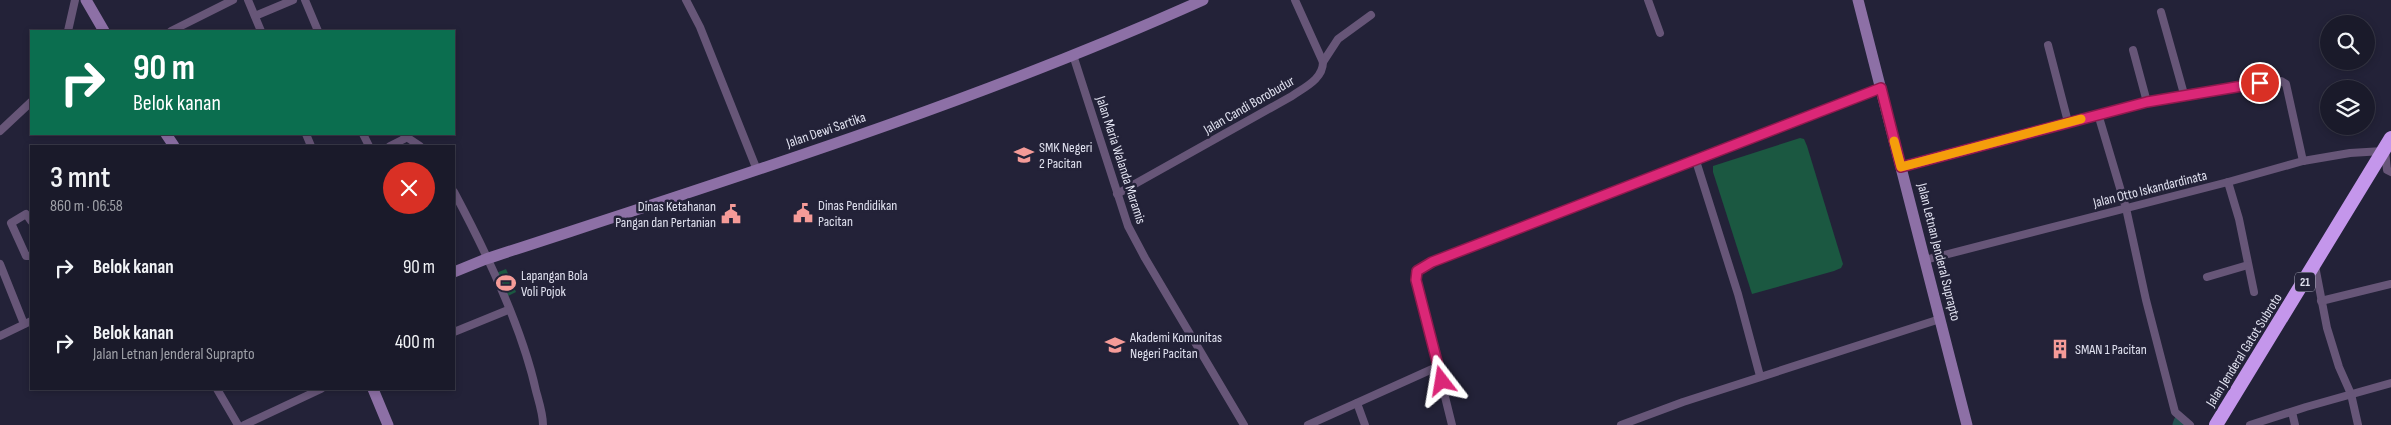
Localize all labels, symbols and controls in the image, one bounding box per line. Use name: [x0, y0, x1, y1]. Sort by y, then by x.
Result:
map controls: [2320, 15, 2375, 135]
button: search: [2320, 15, 2375, 70]
text: 90 m: [133, 47, 195, 90]
icon: right: [50, 50, 115, 115]
pin: [2239, 62, 2281, 104]
icon: arrive: [2246, 69, 2274, 97]
street label: Jalan Candi Borobudur: [1200, 72, 1297, 138]
button: layers: [2320, 80, 2375, 135]
text: Belok kanan: [133, 90, 221, 117]
street label: Jalan Maria Walanda Maramis: [1092, 93, 1150, 226]
street label: Jalan Dewi Sartika: [783, 108, 868, 152]
place label: SMK Negeri 2 Pacitan: [1039, 139, 1092, 172]
school or university icon: SMK Negeri 2 Pacitan: [1013, 144, 1035, 166]
text: 3 mnt: [50, 160, 110, 196]
button: close: [383, 162, 435, 214]
street label: Jalan Otto Iskandardinata: [2090, 167, 2209, 212]
street label: Jalan Letnan Jenderal Suprapto: [1913, 180, 1964, 323]
text: 860 m · 06:58: [50, 197, 123, 216]
place label: Dinas Pendidikan Pacitan: [818, 197, 897, 230]
place label: Dinas Ketahanan Pangan dan Pertanian: [615, 198, 716, 231]
public building icon: Dinas Pendidikan Pacitan: [792, 202, 814, 224]
public building icon: Dinas Ketahanan Pangan dan Pertanian: [720, 203, 742, 225]
icon: right: [50, 254, 78, 282]
text: Belok kanan: [93, 256, 174, 279]
text: 90 m: [403, 256, 435, 279]
place label: Lapangan Bola Voli Pojok: [521, 267, 588, 300]
sports icon: Lapangan Bola Voli Pojok: [495, 272, 517, 294]
road number: 21: [2295, 272, 2315, 292]
street label: Jalan Jenderal Gatot Subroto: [2202, 290, 2286, 411]
text: Belok kanan: [93, 322, 174, 345]
icon: right: [50, 329, 78, 357]
place label: Akademi Komunitas Negeri Pacitan: [1129, 329, 1222, 362]
text: 400 m: [395, 331, 435, 354]
school or university icon: Akademi Komunitas Negeri Pacitan: [1104, 334, 1126, 356]
building icon: SMAN 1 Pacitan: [2049, 338, 2071, 360]
place label: SMAN 1 Pacitan: [2075, 341, 2147, 358]
text: Jalan Letnan Jenderal Suprapto: [93, 345, 255, 364]
position arrow: [1415, 354, 1467, 406]

